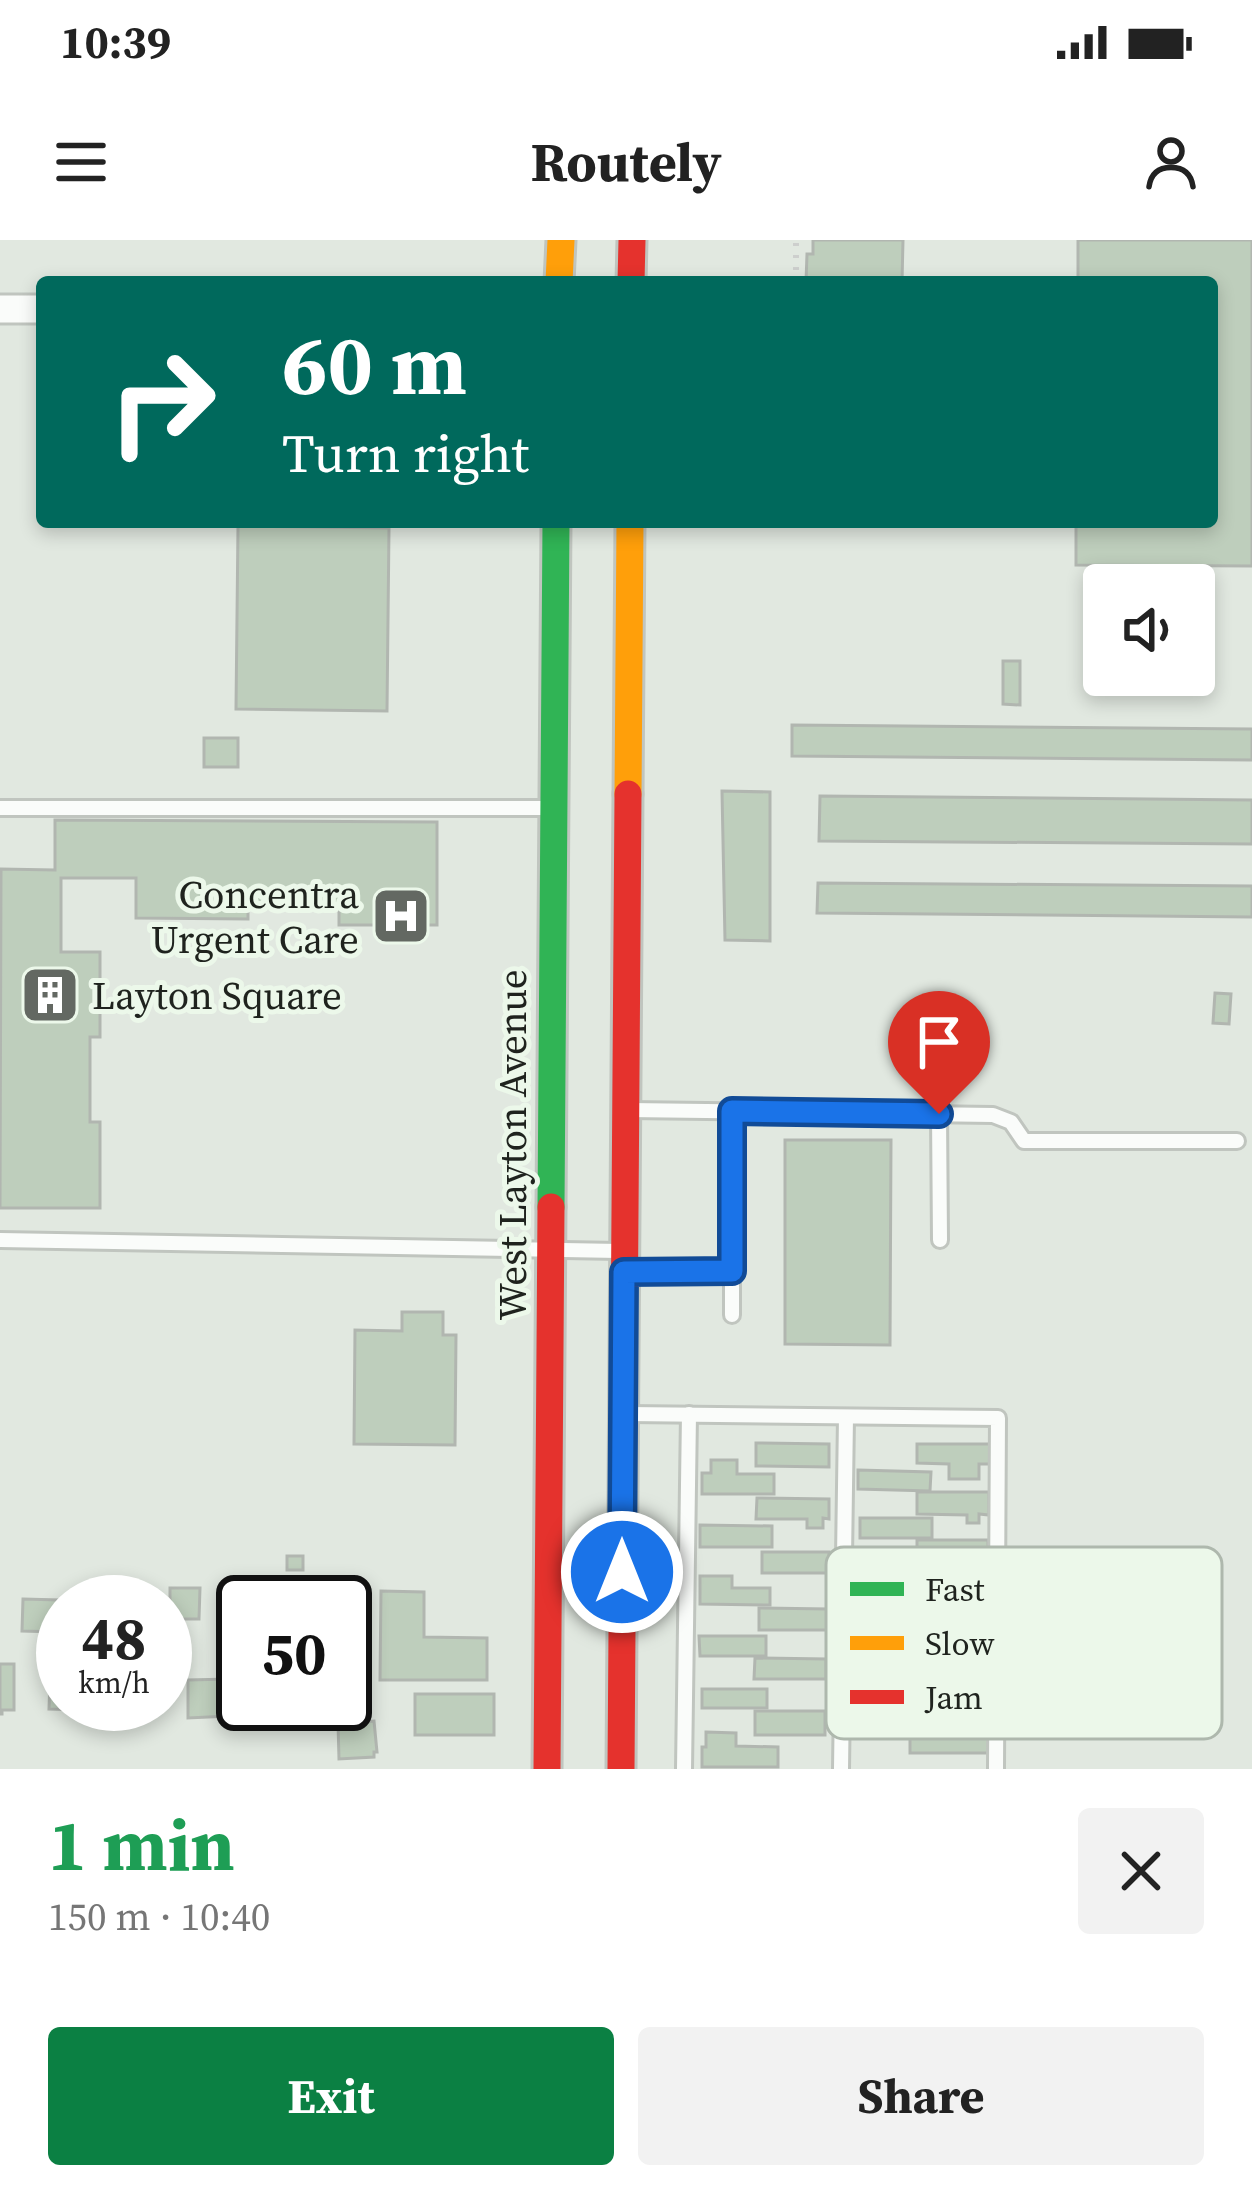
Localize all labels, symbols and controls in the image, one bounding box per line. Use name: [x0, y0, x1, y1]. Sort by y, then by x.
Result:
text: 10:39: [60, 11, 171, 73]
text: Routely: [530, 125, 722, 199]
icon: menu: [48, 129, 114, 195]
icon: person: [1138, 129, 1204, 195]
text: 60 m: [282, 307, 467, 422]
icon: right: [84, 324, 240, 480]
text: Turn right: [282, 416, 529, 490]
map controls: [1083, 564, 1215, 696]
button: sound: [1083, 564, 1215, 696]
place label: Concentra Urgent Care: [151, 868, 359, 966]
hospital icon: Concentra Urgent Care: [370, 885, 432, 947]
building icon: Layton Square: [19, 964, 81, 1026]
place label: Layton Square: [92, 969, 342, 1022]
street label: West Layton Avenue: [486, 969, 539, 1321]
pin: [888, 991, 990, 1114]
icon: arrive: [906, 1009, 972, 1075]
position arrow: [559, 1509, 685, 1635]
legend: [826, 1547, 1222, 1739]
text: Fast: [925, 1567, 985, 1612]
speed limit sign: 50: [216, 1575, 372, 1731]
text: 48: [81, 1597, 147, 1679]
text: Slow: [925, 1621, 995, 1666]
text: km/h: [78, 1662, 150, 1703]
text: Jam: [924, 1675, 983, 1720]
text: 1 min: [48, 1795, 235, 1894]
button: close: [1078, 1808, 1204, 1934]
text: 150 m · 10:40: [48, 1890, 270, 1943]
button: Exit: [48, 2027, 614, 2165]
button: Share: [638, 2027, 1204, 2165]

